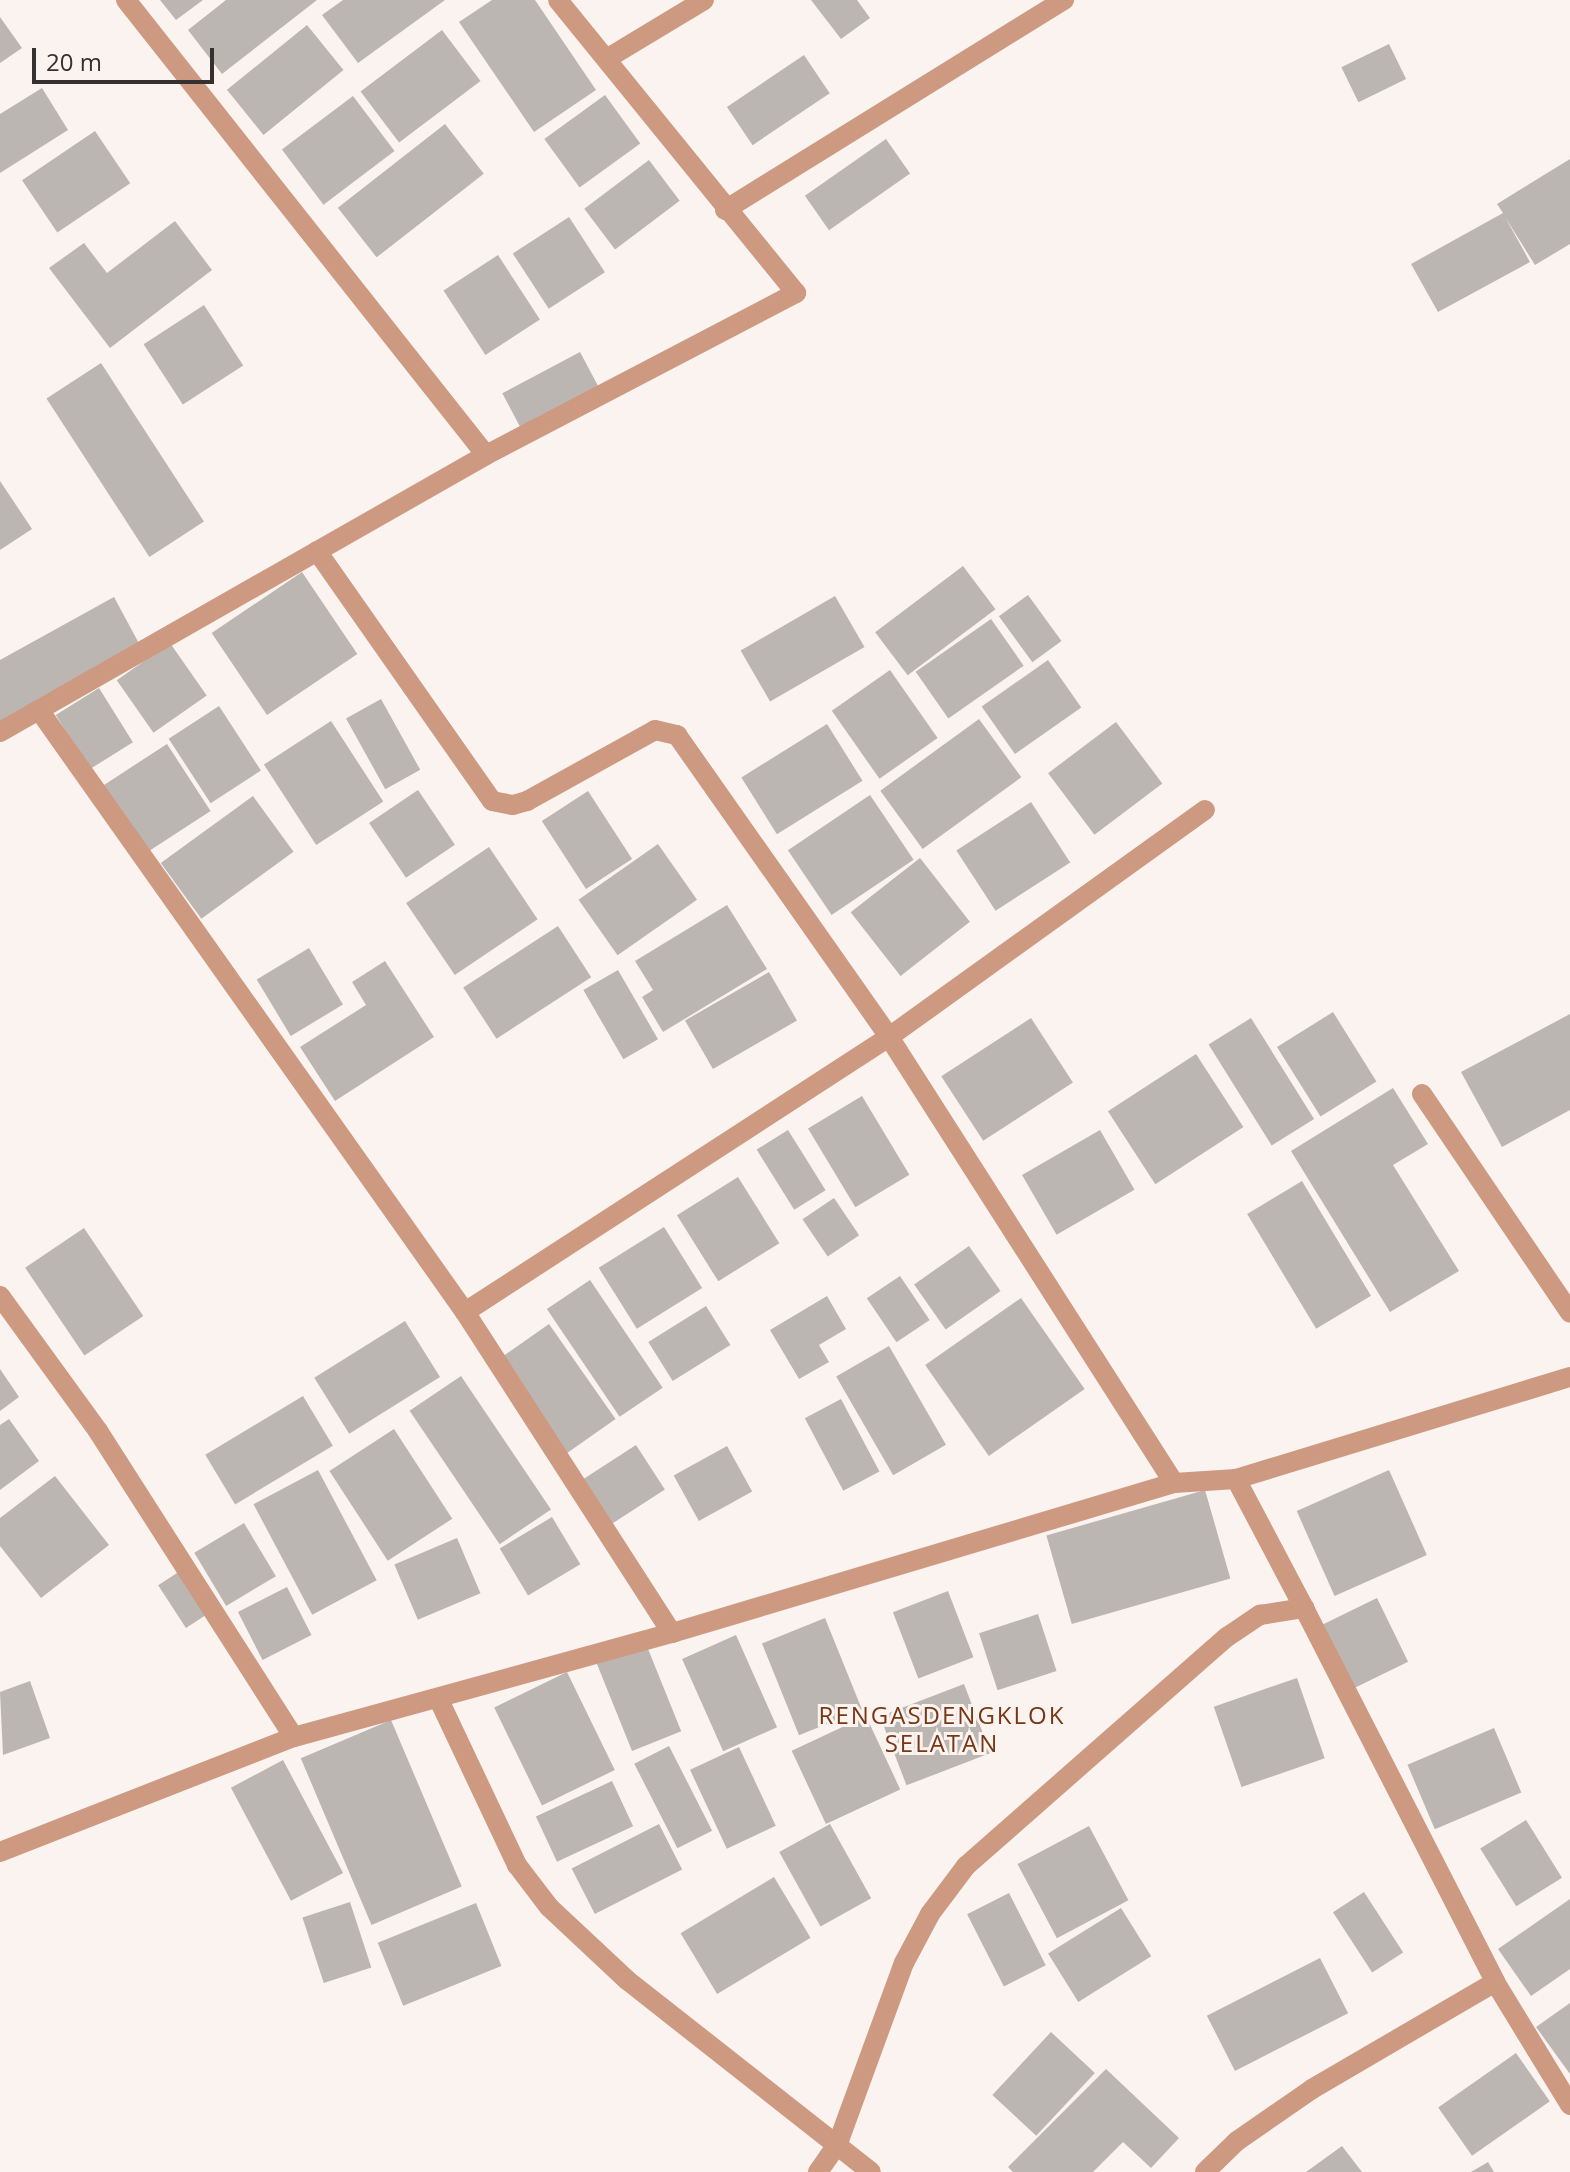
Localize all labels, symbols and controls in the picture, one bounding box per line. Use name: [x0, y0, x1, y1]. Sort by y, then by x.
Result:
scale bar: [36, 32, 218, 82]
text: 20 m: [46, 45, 102, 78]
district label: RENGASDENGKLOK SELATAN: [819, 1701, 1065, 1757]

